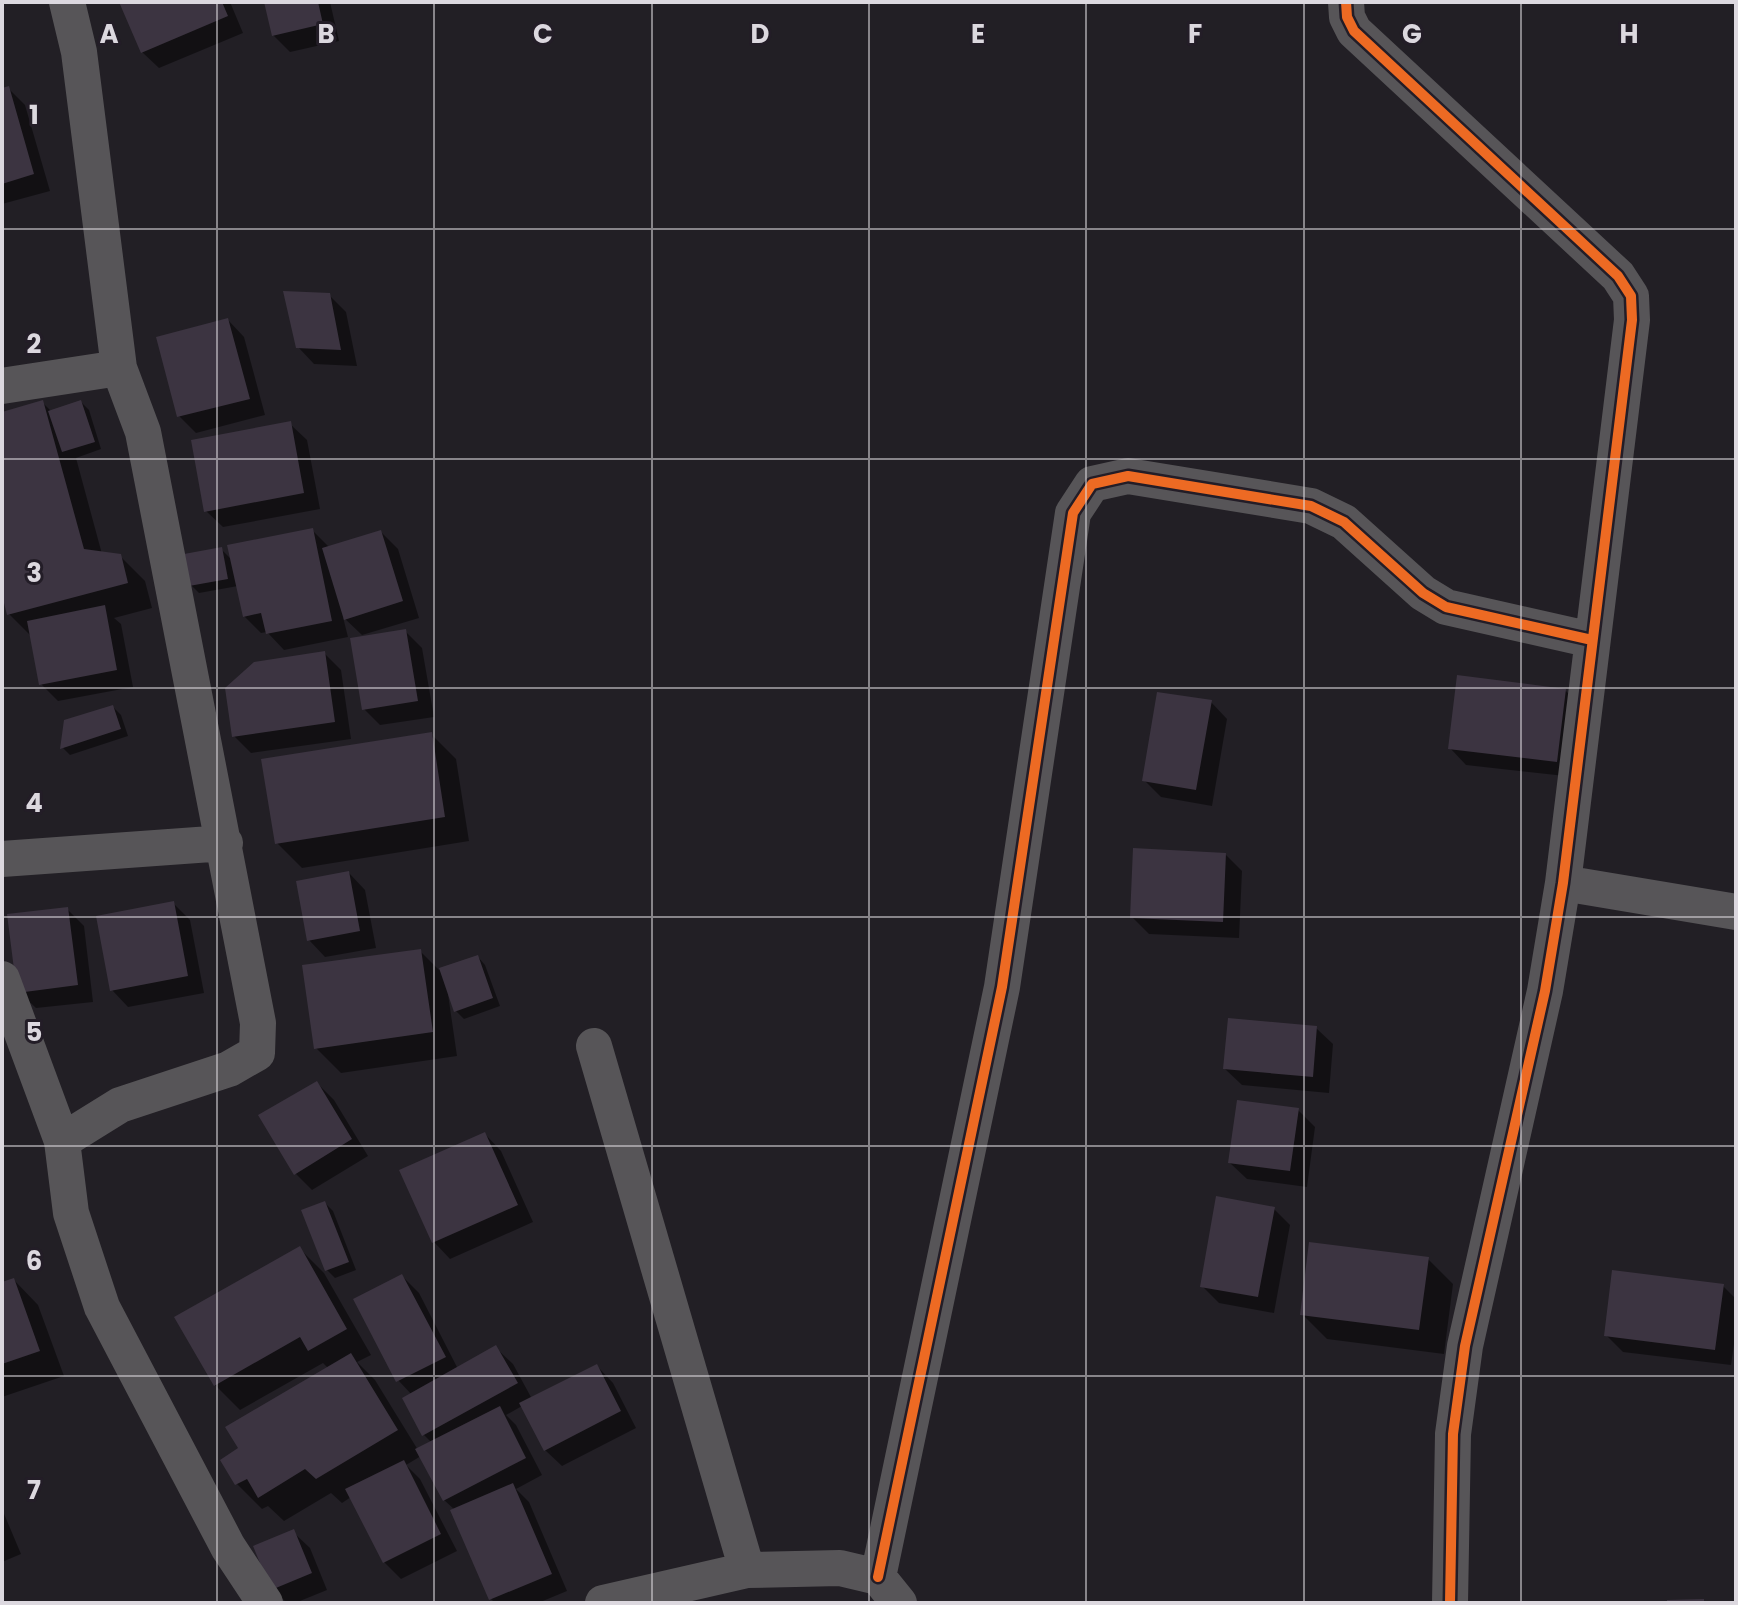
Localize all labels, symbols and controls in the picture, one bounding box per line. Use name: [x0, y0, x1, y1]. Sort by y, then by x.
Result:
text: A: [99, 16, 119, 52]
text: B: [317, 16, 335, 52]
text: C: [533, 16, 553, 52]
text: D: [751, 16, 770, 52]
text: E: [971, 16, 985, 52]
text: F: [1188, 16, 1202, 52]
text: G: [1402, 16, 1422, 52]
text: H: [1619, 16, 1639, 52]
text: 1: [29, 97, 39, 133]
text: 2: [27, 326, 42, 362]
text: 3: [26, 555, 42, 591]
text: 4: [25, 785, 43, 821]
text: 5: [26, 1014, 42, 1050]
text: 6: [26, 1243, 42, 1279]
text: 7: [27, 1472, 41, 1508]

